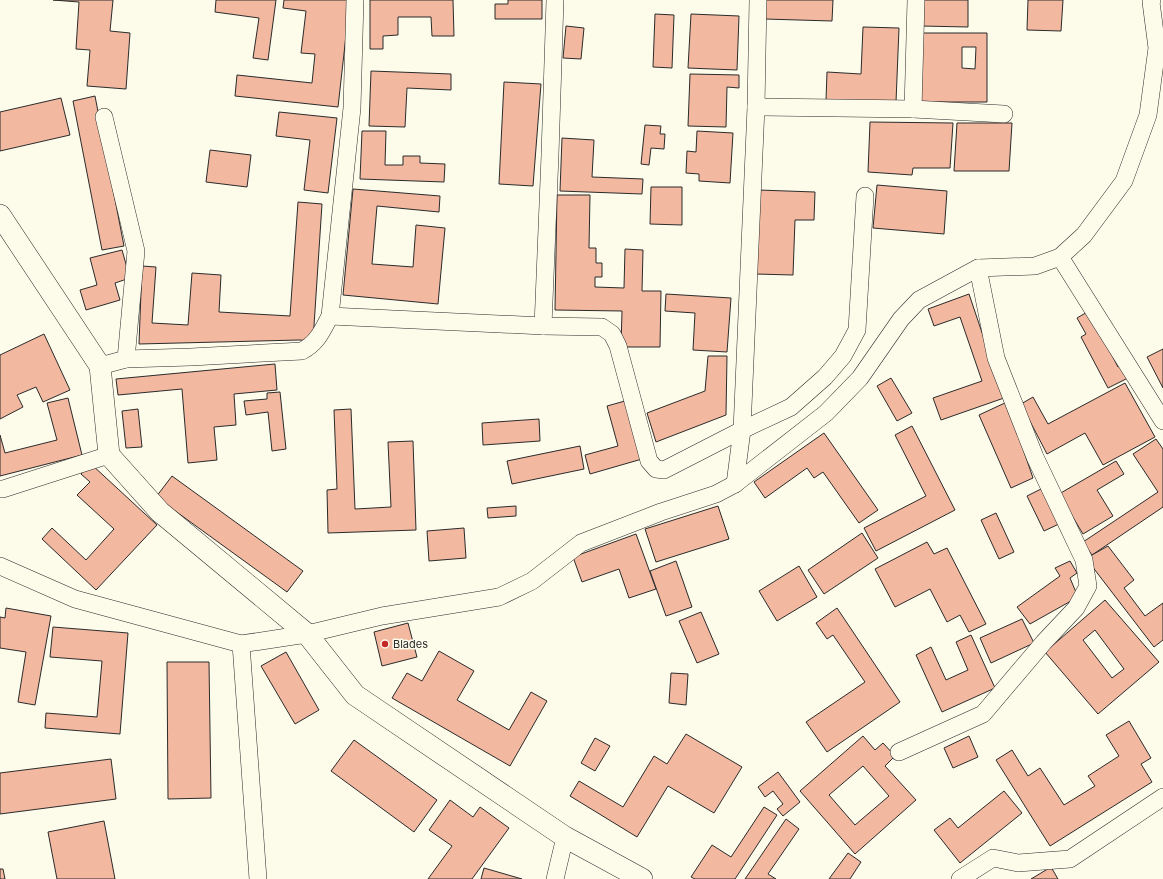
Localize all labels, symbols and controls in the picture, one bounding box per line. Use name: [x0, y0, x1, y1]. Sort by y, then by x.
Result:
place label: Blades: [393, 637, 428, 651]
marker: Blades: [380, 639, 390, 649]

